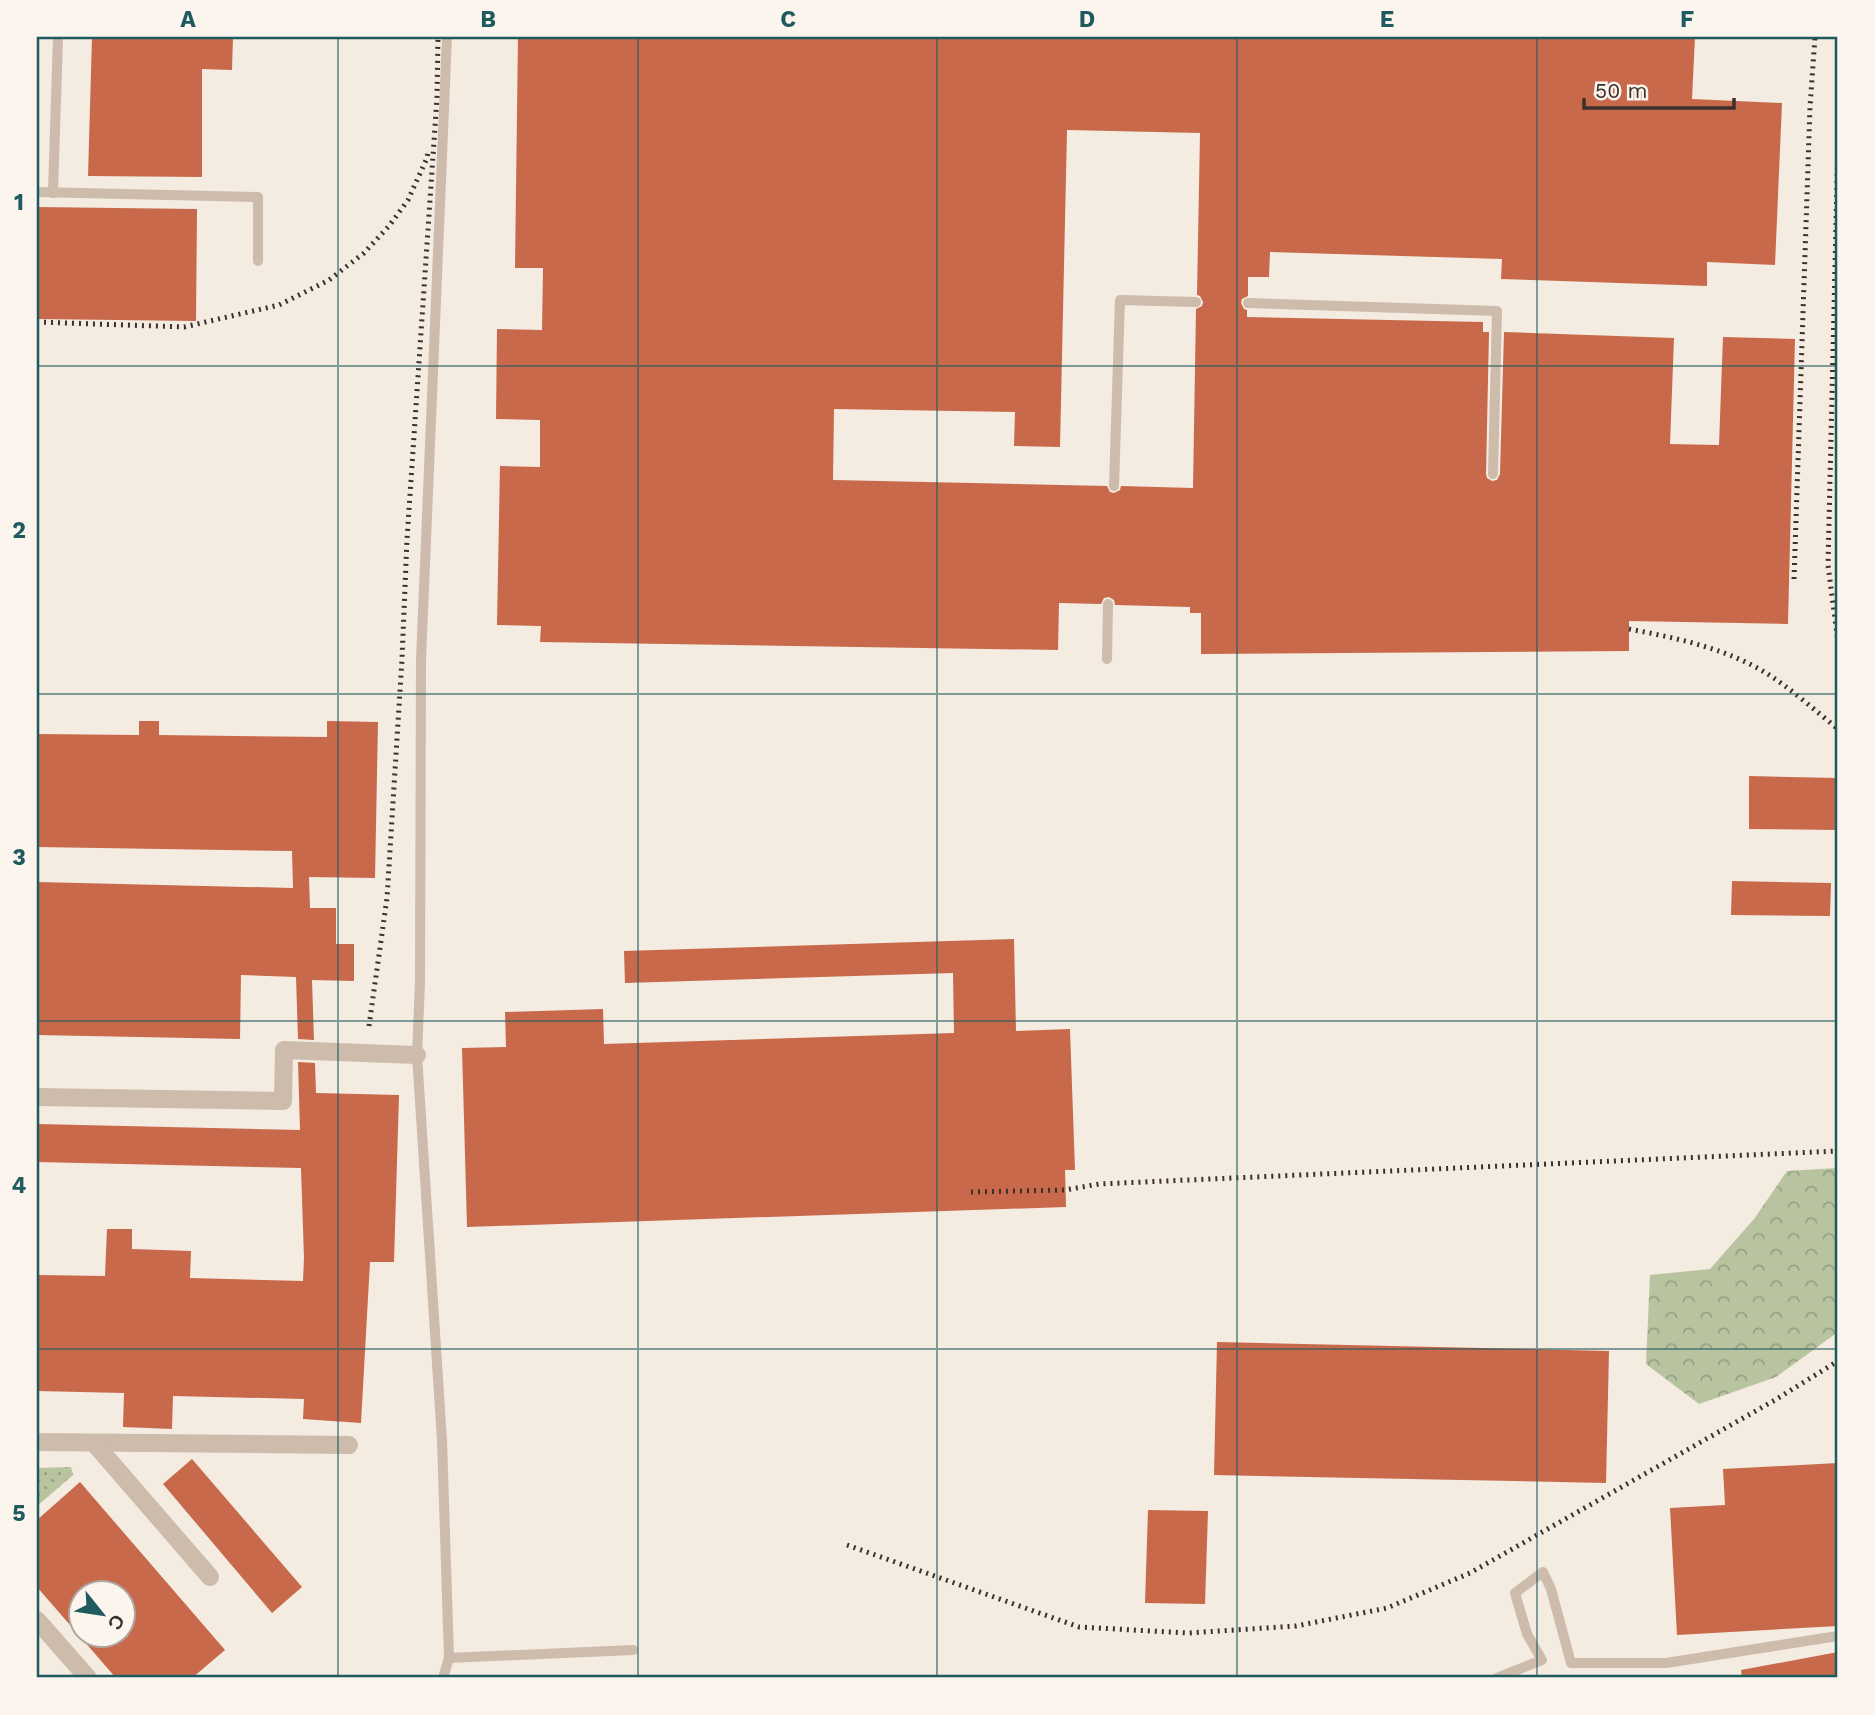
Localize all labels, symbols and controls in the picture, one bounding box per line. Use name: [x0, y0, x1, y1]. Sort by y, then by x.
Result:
text: A: [180, 6, 196, 33]
text: B: [480, 6, 496, 33]
text: C: [780, 6, 796, 33]
text: D: [1079, 6, 1095, 33]
text: E: [1380, 6, 1394, 33]
text: F: [1680, 6, 1694, 33]
scale bar: [1584, 66, 1735, 110]
text: 50 m: [1595, 78, 1647, 103]
text: 1: [14, 189, 24, 216]
text: 2: [12, 517, 26, 544]
text: 3: [12, 844, 26, 871]
text: 4: [12, 1172, 27, 1199]
text: 5: [12, 1500, 26, 1527]
north arrow: [66, 1578, 136, 1648]
text: С: [103, 1611, 130, 1634]

